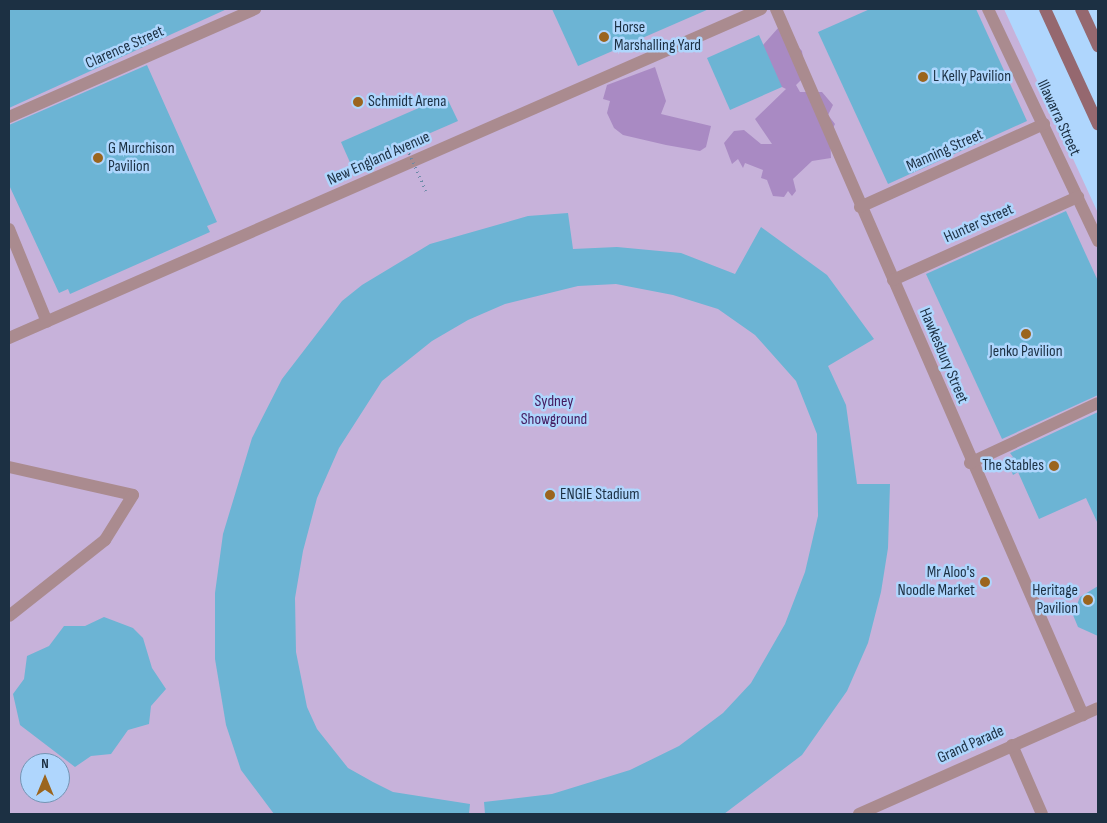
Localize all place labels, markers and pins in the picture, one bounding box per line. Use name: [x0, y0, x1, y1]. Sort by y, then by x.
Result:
place label: Horse Marshalling Yard: [614, 18, 701, 56]
marker: Horse Marshalling Yard: [598, 31, 610, 43]
place label: L Kelly Pavilion: [933, 67, 1011, 87]
marker: L Kelly Pavilion: [917, 71, 929, 83]
place label: Schmidt Arena: [368, 92, 446, 112]
marker: Schmidt Arena: [352, 96, 364, 108]
place label: G Murchison Pavilion: [108, 139, 175, 177]
marker: G Murchison Pavilion: [92, 152, 104, 164]
marker: Jenko Pavilion: [1020, 328, 1032, 340]
place label: Jenko Pavilion: [989, 342, 1063, 362]
place label: The Stables: [982, 456, 1044, 476]
marker: The Stables: [1048, 460, 1060, 472]
place label: ENGIE Stadium: [560, 485, 640, 505]
marker: ENGIE Stadium: [544, 489, 556, 501]
place label: Mr Aloo's Noodle Market: [898, 563, 975, 601]
marker: Mr Aloo's Noodle Market: [979, 576, 991, 588]
place label: Heritage Pavilion: [1032, 581, 1078, 619]
marker: Heritage Pavilion: [1082, 594, 1094, 606]

